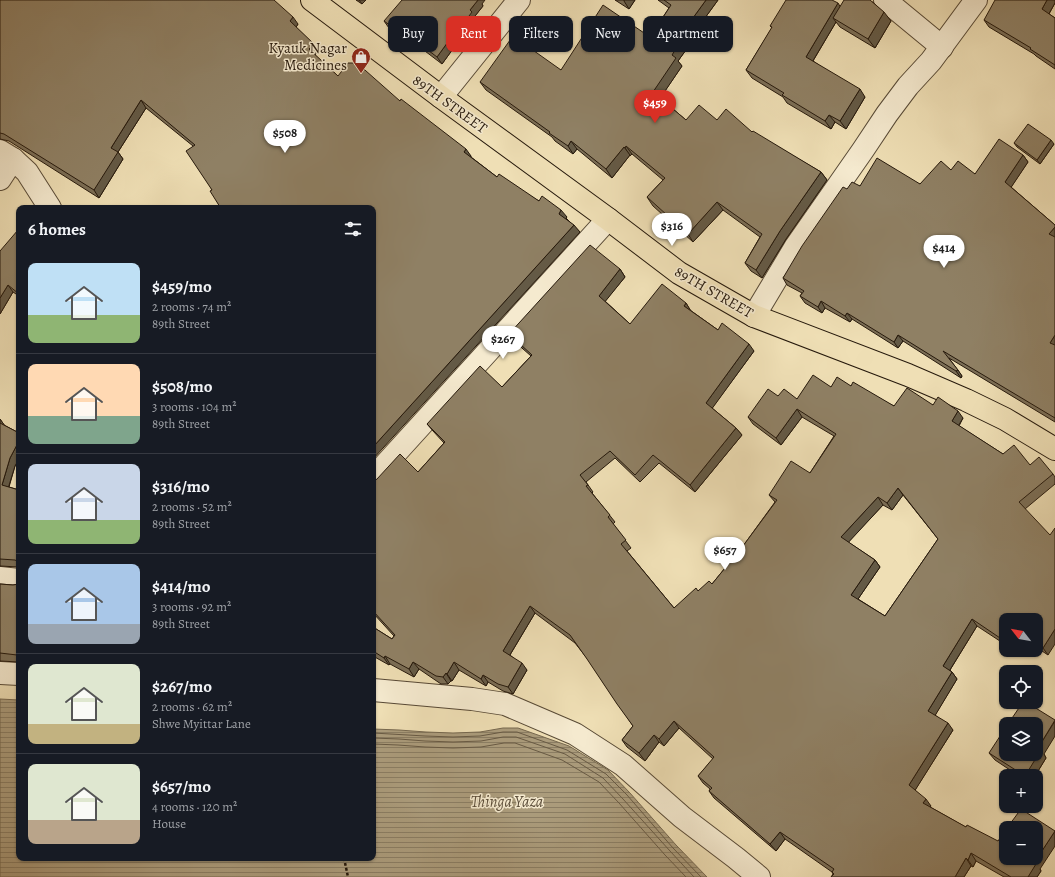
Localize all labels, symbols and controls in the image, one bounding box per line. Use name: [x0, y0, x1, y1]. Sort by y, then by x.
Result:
chip: Buy: [388, 16, 438, 52]
chip: Rent: [446, 16, 501, 52]
chip: Filters: [509, 16, 573, 52]
chip: New: [581, 16, 635, 52]
chip: Apartment: [643, 16, 733, 52]
place label: Kyauk Nagar Medicines: [269, 38, 347, 75]
shop icon: Kyauk Nagar Medicines: [350, 46, 372, 74]
street label: 89TH STREET: [409, 70, 492, 138]
pin: $459: [631, 90, 679, 124]
text: $459: [643, 94, 667, 111]
pin: $508: [261, 120, 309, 154]
text: $508: [273, 124, 297, 141]
pin: $316: [648, 213, 696, 247]
text: $316: [661, 217, 683, 234]
text: 6 homes: [28, 218, 86, 241]
icon: filters: [342, 218, 364, 240]
pin: $414: [920, 235, 968, 269]
text: $414: [933, 239, 955, 256]
street label: 89TH STREET: [671, 261, 758, 323]
text: $459/mo: [152, 275, 212, 298]
icon: home: [60, 279, 108, 327]
text: 2 rooms · 74 m²: [152, 298, 231, 315]
text: 89th Street: [152, 315, 210, 332]
pin: $267: [479, 326, 527, 360]
text: $267: [491, 330, 515, 347]
text: $508/mo: [152, 375, 213, 398]
icon: home: [60, 380, 108, 428]
text: 3 rooms · 104 m²: [152, 398, 236, 415]
text: 89th Street: [152, 415, 210, 432]
text: $316/mo: [152, 475, 210, 498]
icon: home: [60, 480, 108, 528]
text: 2 rooms · 52 m²: [152, 498, 232, 515]
text: 89th Street: [152, 515, 210, 532]
pin: $657: [701, 537, 749, 571]
text: $657: [713, 541, 737, 558]
text: $414/mo: [152, 575, 211, 598]
icon: home: [60, 580, 108, 628]
text: 3 rooms · 92 m²: [152, 598, 231, 615]
north arrow: [999, 613, 1043, 657]
map controls: [999, 613, 1043, 865]
text: 89th Street: [152, 615, 210, 632]
button: locate: [999, 665, 1043, 709]
text: $267/mo: [152, 675, 212, 698]
icon: home: [60, 680, 108, 728]
text: 2 rooms · 62 m²: [152, 698, 232, 715]
text: Shwe Myittar Lane: [152, 715, 251, 732]
button: layers: [999, 717, 1043, 761]
button: +: [999, 769, 1043, 813]
text: $657/mo: [152, 775, 211, 798]
icon: home: [60, 780, 108, 828]
water label: Thinga Yaza: [471, 791, 544, 813]
text: 4 rooms · 120 m²: [152, 798, 237, 815]
text: House: [152, 815, 186, 832]
button: −: [999, 821, 1043, 865]

